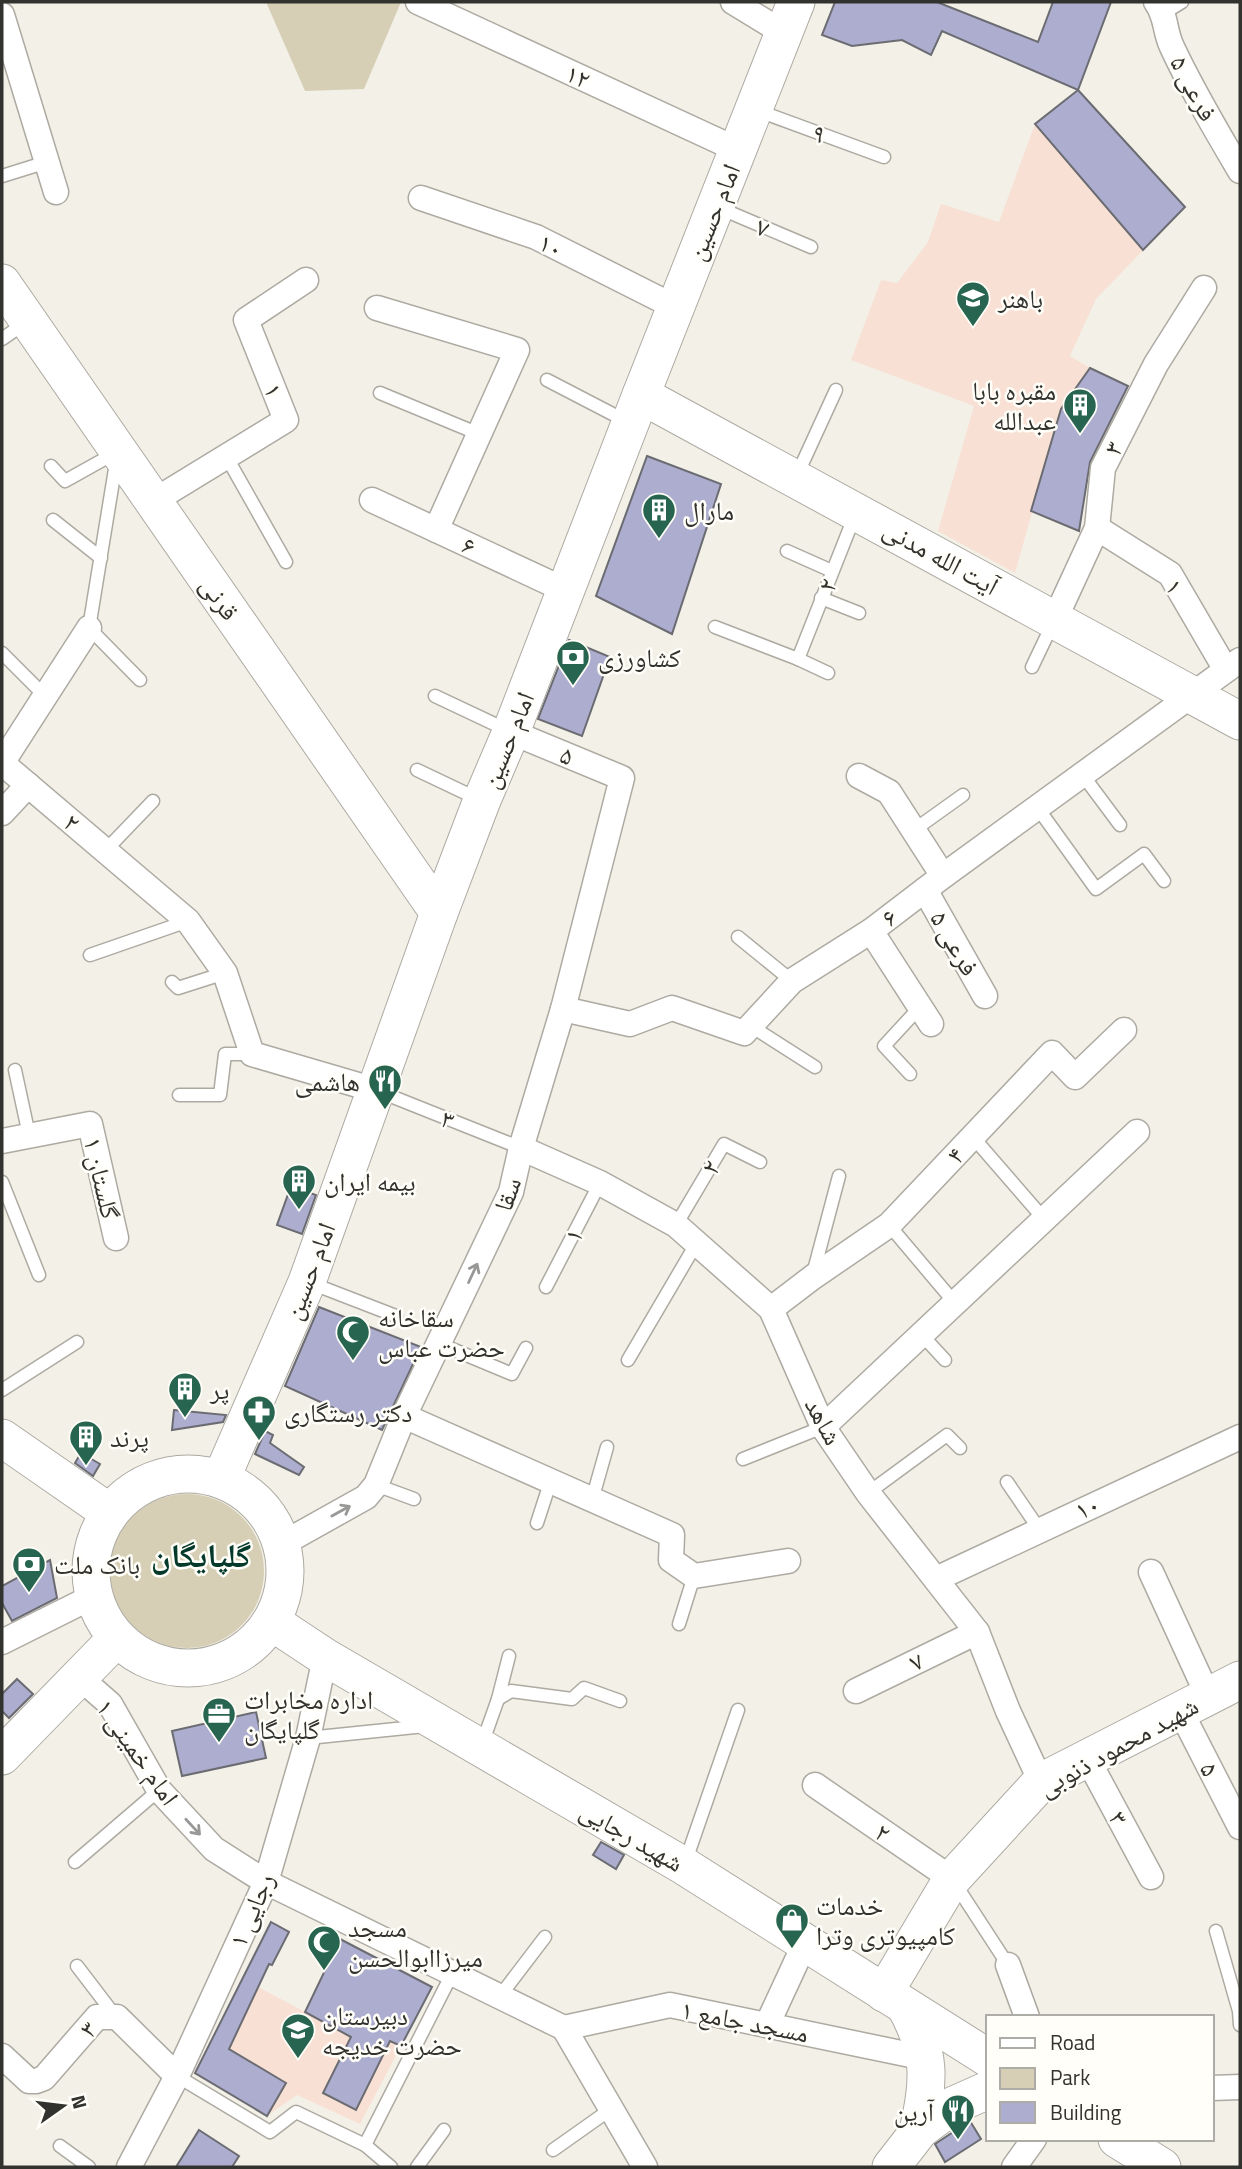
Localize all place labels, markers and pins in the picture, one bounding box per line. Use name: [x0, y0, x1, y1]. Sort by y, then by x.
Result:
school or university icon: باهنر: [954, 279, 992, 328]
place label: باهنر: [997, 279, 1043, 318]
place label: مقبره بابا عبدالله: [972, 371, 1056, 440]
building icon: مقبره بابا عبدالله: [1061, 386, 1099, 435]
building icon: مارال: [640, 491, 678, 540]
place label: مارال: [684, 491, 734, 530]
bank icon: کشاورزی: [554, 638, 592, 687]
place label: کشاورزی: [598, 638, 681, 677]
place label: هاشمی: [295, 1062, 360, 1101]
restaurant icon: هاشمی: [366, 1062, 404, 1111]
building icon: بیمه ایران: [280, 1162, 318, 1211]
place label: بیمه ایران: [324, 1162, 416, 1201]
place label: سقاخانه حضرت عباس: [378, 1298, 505, 1367]
mosque icon: سقاخانه حضرت عباس: [334, 1313, 372, 1362]
building icon: پر: [166, 1370, 204, 1419]
place label: پر: [209, 1370, 229, 1409]
pharmacy icon: دکتر رستگاری: [240, 1393, 278, 1442]
place label: دکتر رستگاری: [284, 1393, 412, 1432]
building icon: پرند: [67, 1418, 105, 1467]
place label: پرند: [110, 1418, 149, 1457]
bank icon: بانک ملت: [10, 1545, 48, 1594]
place label: بانک ملت: [54, 1545, 140, 1584]
place label: اداره مخابرات گلپایگان: [244, 1680, 373, 1749]
office icon: اداره مخابرات گلپایگان: [200, 1695, 238, 1744]
place label: خدمات کامپیوتری وترا: [816, 1886, 955, 1955]
shop icon: خدمات کامپیوتری وترا: [773, 1901, 811, 1950]
place label: مسجد میرزاابوالحسن: [348, 1908, 483, 1977]
mosque icon: مسجد میرزاابوالحسن: [305, 1923, 343, 1972]
place label: دبیرستان حضرت خدیجه: [322, 1996, 462, 2065]
school or university icon: دبیرستان حضرت خدیجه: [279, 2011, 317, 2060]
place label: آرین: [894, 2092, 935, 2131]
restaurant icon: آرین: [939, 2092, 977, 2141]

